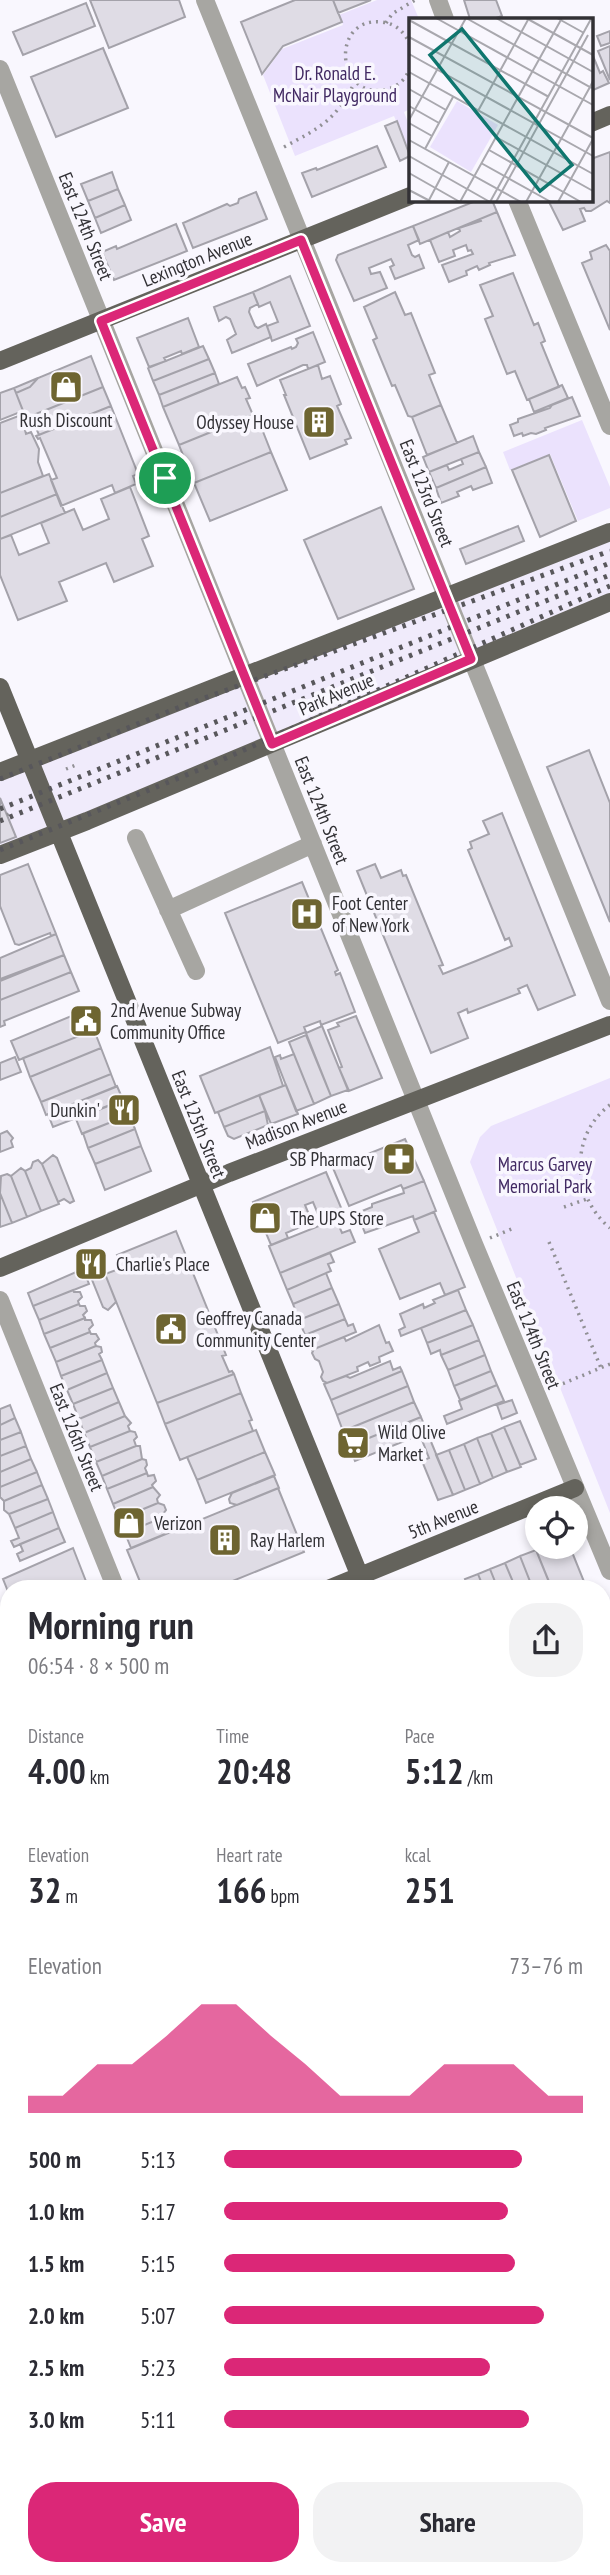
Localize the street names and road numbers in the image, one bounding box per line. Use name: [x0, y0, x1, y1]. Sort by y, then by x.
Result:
street label: East 124th Street: [54, 169, 119, 284]
street label: Lexington Avenue: [139, 226, 256, 292]
street label: East 123rd Street: [395, 436, 460, 551]
street label: Park Avenue: [295, 667, 377, 721]
street label: East 124th Street: [290, 753, 355, 868]
street label: East 125th Street: [167, 1067, 232, 1182]
street label: Madison Avenue: [242, 1094, 350, 1154]
street label: East 124th Street: [502, 1278, 567, 1393]
street label: East 126th Street: [45, 1380, 110, 1495]
street label: 5th Avenue: [404, 1494, 482, 1544]

